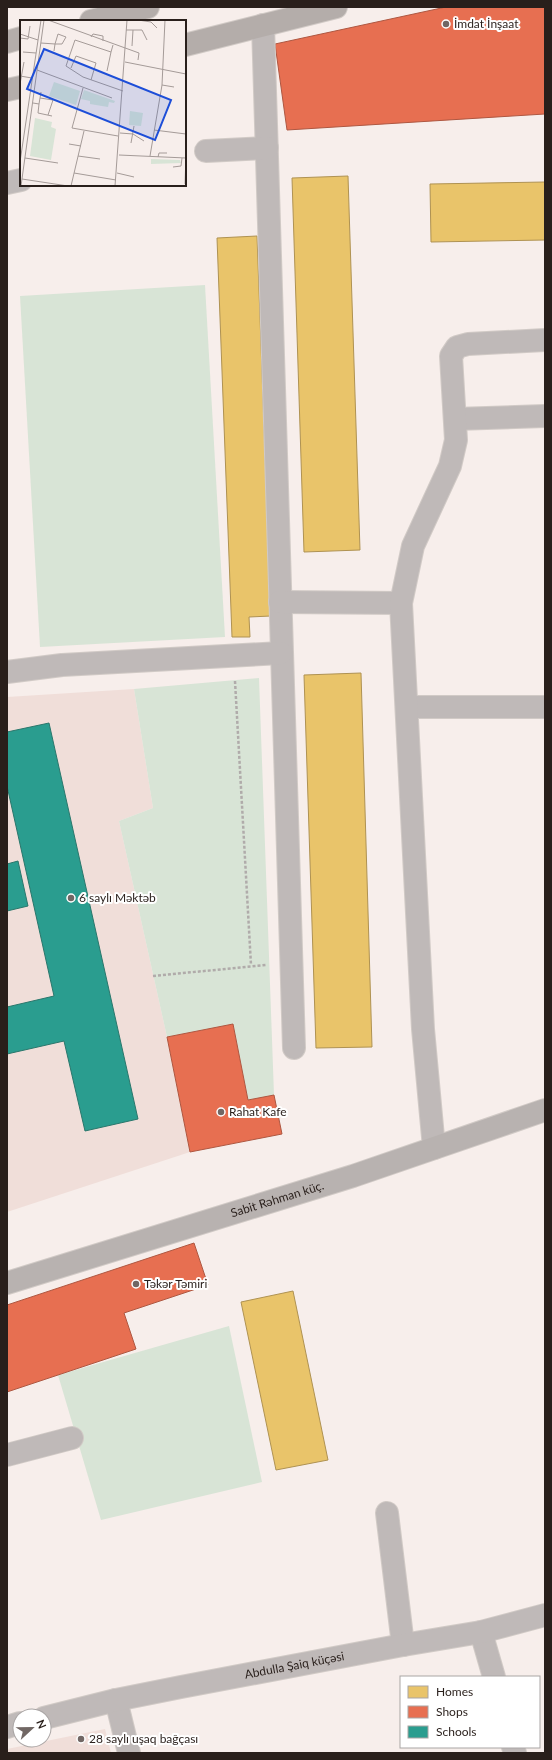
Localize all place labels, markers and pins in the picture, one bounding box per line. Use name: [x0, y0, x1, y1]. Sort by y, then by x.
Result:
place label: İmdat İnşaat: [454, 16, 519, 31]
marker: İmdat İnşaat: [441, 19, 451, 29]
place label: 6 saylı Məktəb: [79, 890, 156, 905]
marker: 6 saylı Məktəb: [66, 893, 76, 903]
place label: Rahat Kafe: [229, 1104, 286, 1119]
marker: Rahat Kafe: [216, 1107, 226, 1117]
place label: Təkər Təmiri: [144, 1276, 207, 1291]
marker: Təkər Təmiri: [131, 1279, 141, 1289]
place label: 28 saylı uşaq bağçası: [89, 1731, 198, 1746]
marker: 28 saylı uşaq bağçası: [76, 1734, 86, 1744]

